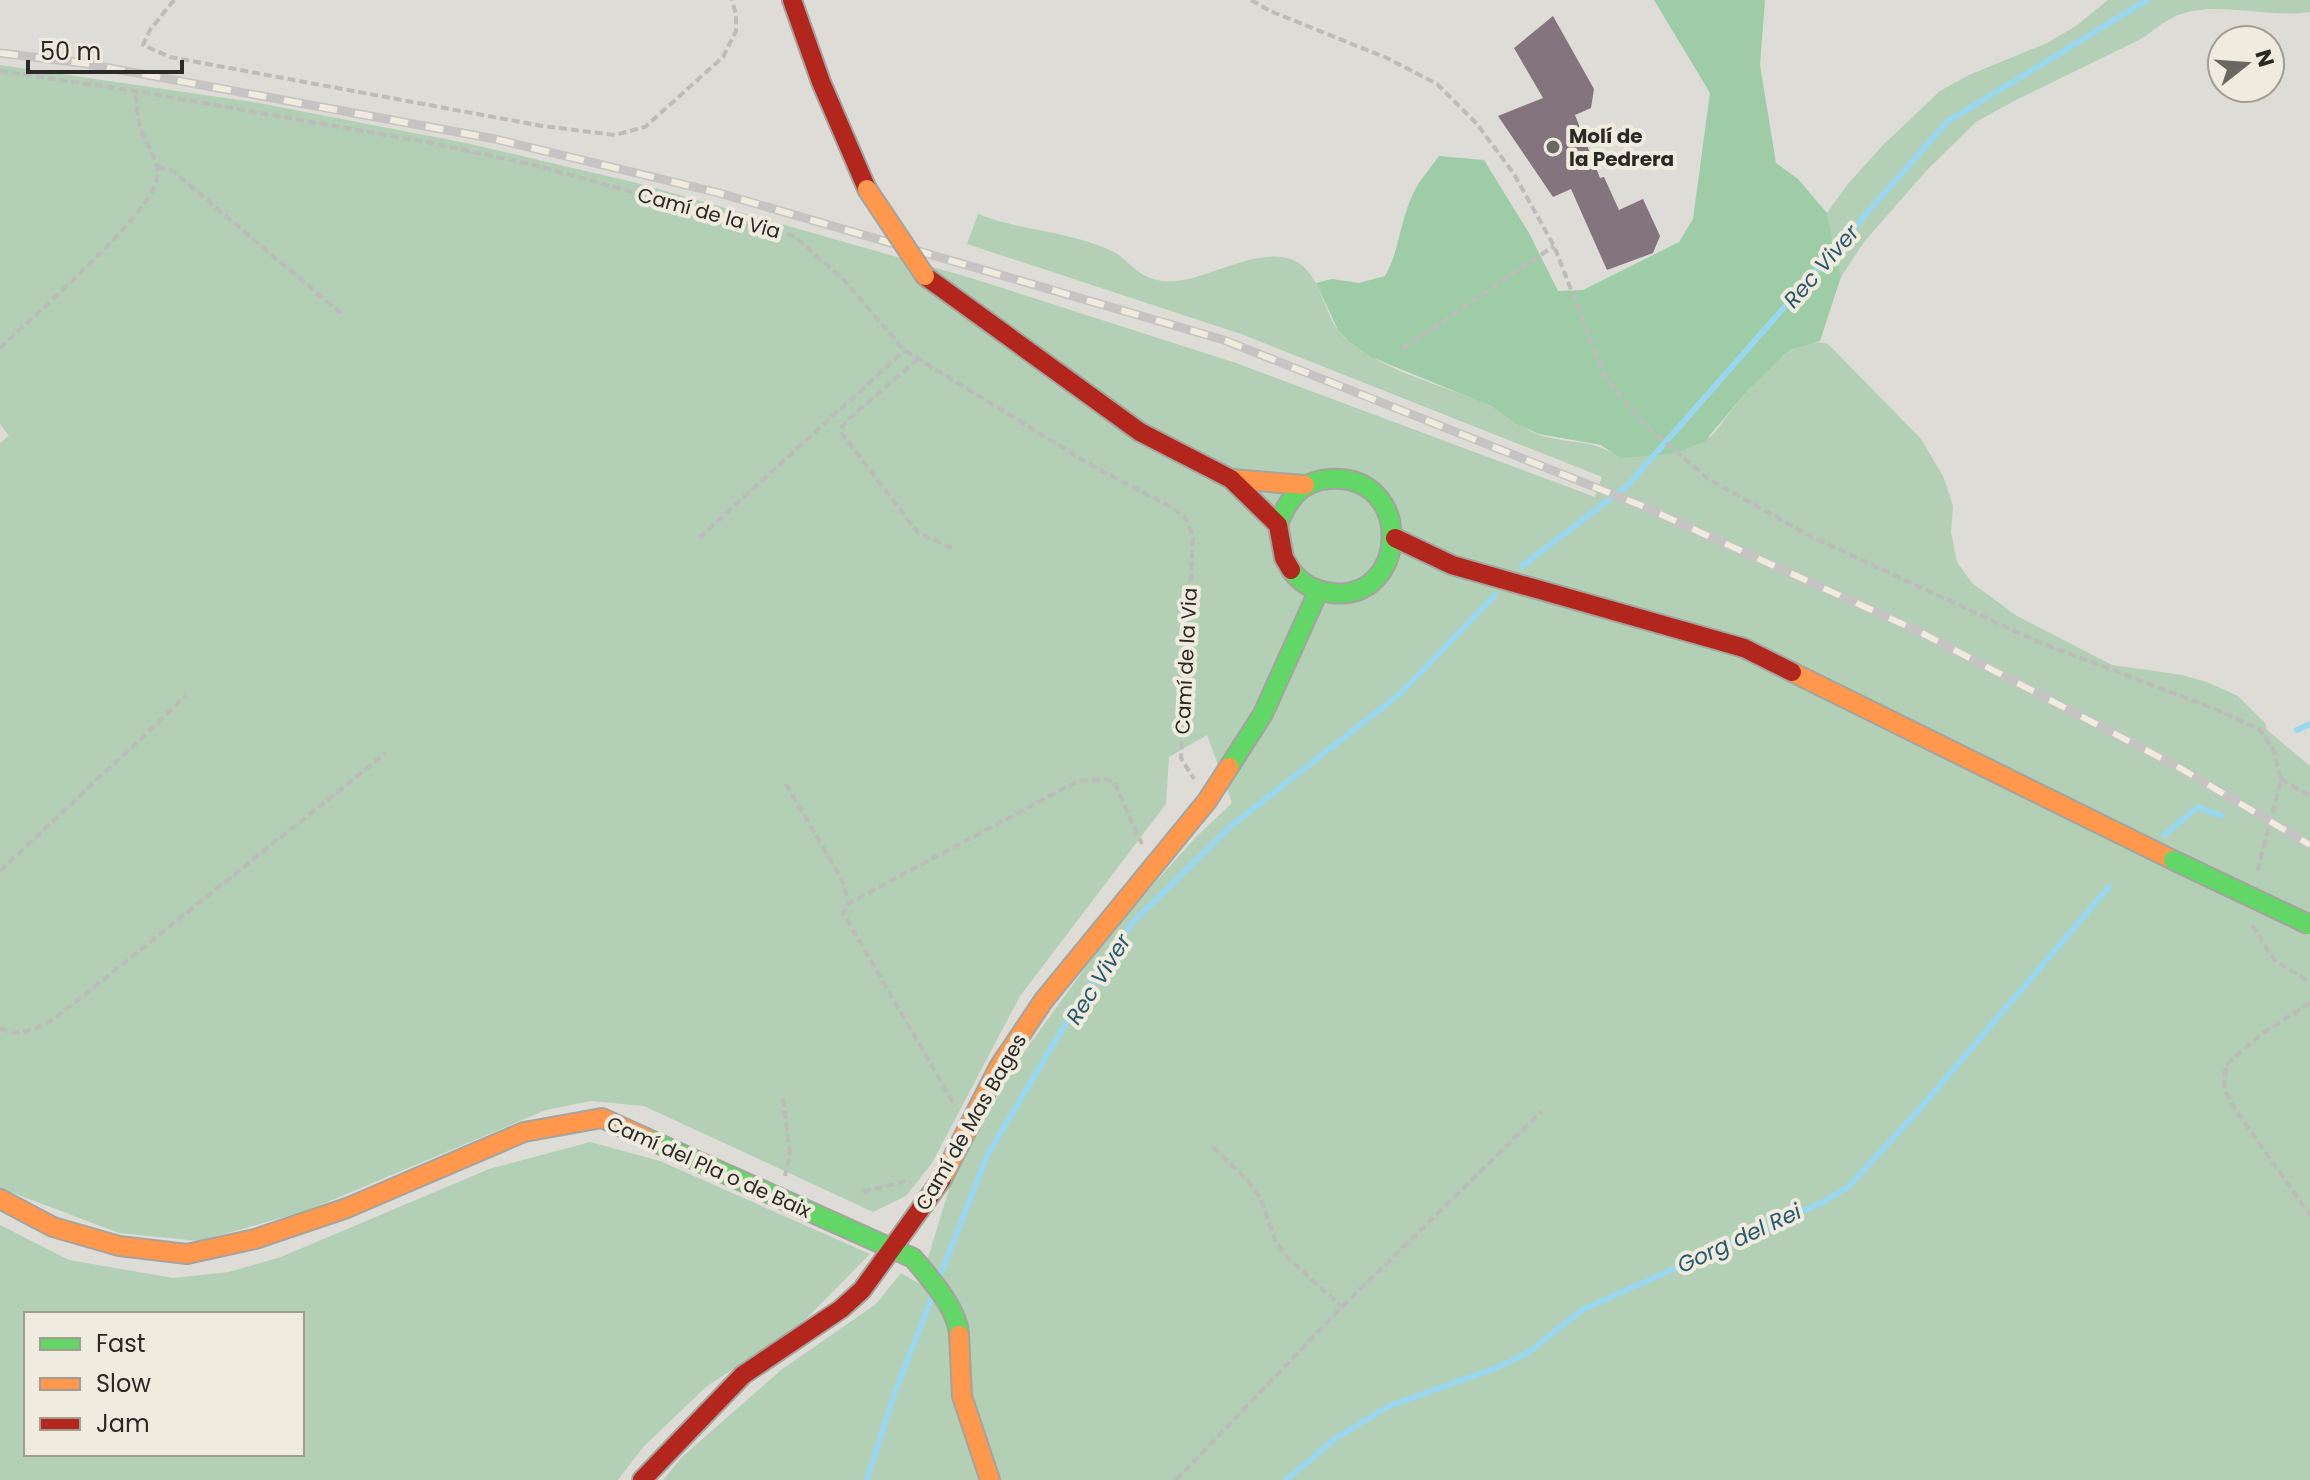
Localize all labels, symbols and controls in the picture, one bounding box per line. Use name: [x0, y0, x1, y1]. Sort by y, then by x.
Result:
scale bar: [28, 24, 182, 74]
north arrow: [2206, 24, 2286, 104]
text: 50 m: [40, 35, 101, 68]
text: N: [2247, 46, 2282, 71]
place label: Molí de la Pedrera: [1569, 122, 1674, 173]
marker: Molí de la Pedrera: [1544, 138, 1562, 156]
street label: Camí de la Via: [634, 180, 784, 246]
water label: Rec Viver: [1776, 217, 1867, 315]
street label: Camí de la Via: [1168, 587, 1204, 735]
water label: Rec Viver: [1058, 927, 1139, 1030]
street label: Camí de Mas Bages: [909, 1029, 1033, 1215]
street label: Camí del Pla o de Baix: [602, 1109, 816, 1225]
water label: Gorg del Rei: [1672, 1196, 1807, 1281]
legend: [24, 1312, 304, 1456]
text: Fast: [96, 1327, 146, 1360]
text: Slow: [96, 1367, 151, 1400]
text: Jam: [96, 1407, 150, 1440]

